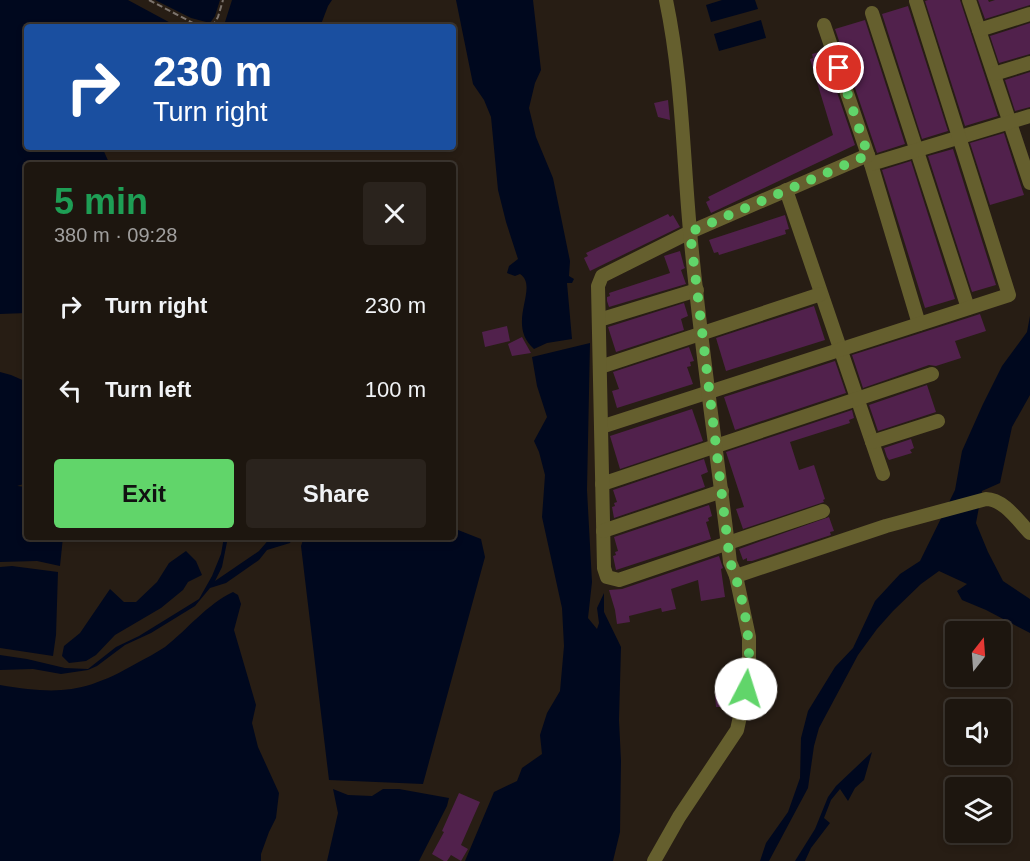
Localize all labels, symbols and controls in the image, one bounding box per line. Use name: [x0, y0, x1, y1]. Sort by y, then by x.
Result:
pin: [813, 42, 864, 93]
icon: right: [54, 48, 132, 126]
text: 230 m: [153, 48, 272, 95]
icon: arrive: [822, 51, 855, 84]
text: Turn right: [153, 97, 268, 127]
text: 5 min: [54, 181, 148, 222]
button: close: [363, 182, 426, 245]
text: 380 m · 09:28: [54, 224, 177, 246]
icon: right: [54, 290, 87, 323]
text: Turn right: [105, 293, 207, 318]
text: 230 m: [365, 293, 426, 318]
icon: left: [54, 374, 87, 407]
text: Turn left: [105, 377, 191, 402]
text: 100 m: [365, 377, 426, 402]
button: Exit: [54, 459, 234, 528]
button: Share: [246, 459, 426, 528]
north arrow: [945, 621, 1011, 687]
map controls: [945, 621, 1011, 843]
position arrow: [714, 657, 778, 721]
button: sound: [945, 699, 1011, 765]
button: layers: [945, 777, 1011, 843]

